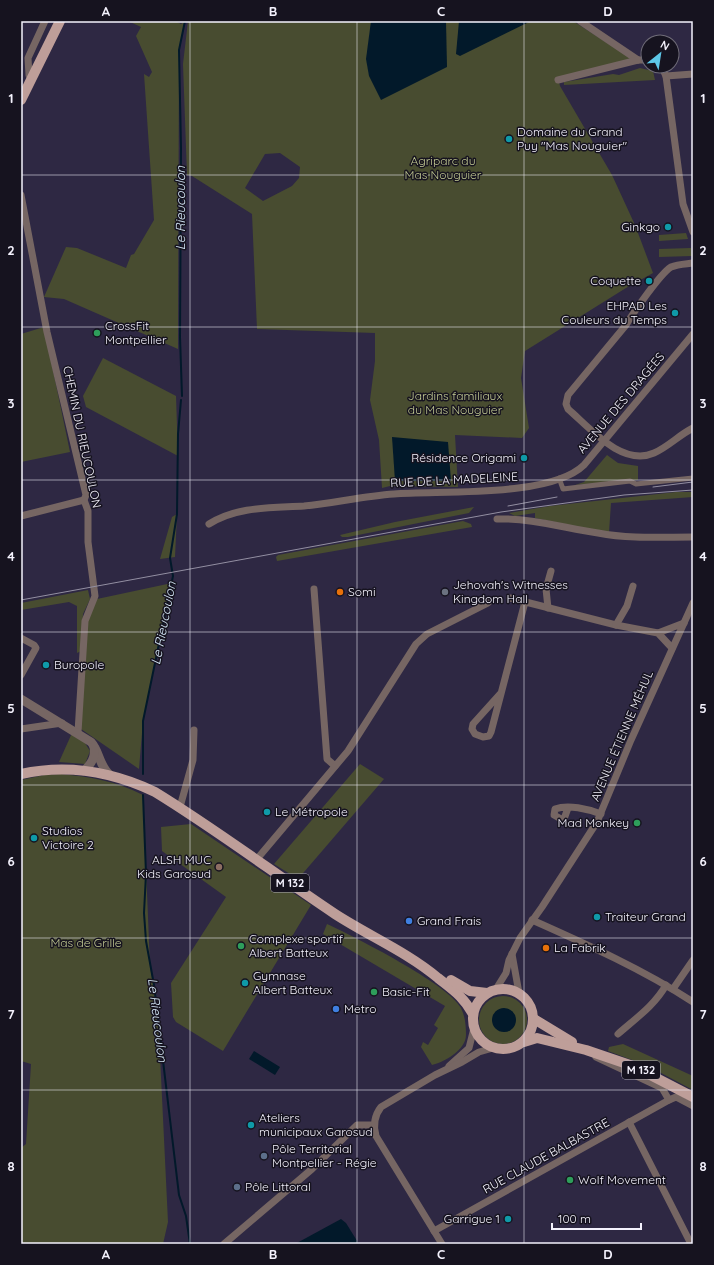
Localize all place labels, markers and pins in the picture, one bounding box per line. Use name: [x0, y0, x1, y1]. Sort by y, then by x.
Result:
place label: Domaine du Grand Puy "Mas Nouguier": [517, 124, 628, 153]
marker: Domaine du Grand Puy "Mas Nouguier": [504, 134, 514, 144]
place label: Ginkgo: [621, 219, 660, 234]
marker: Ginkgo: [663, 222, 673, 232]
place label: Coquette: [590, 273, 641, 288]
marker: Coquette: [644, 276, 654, 286]
place label: EHPAD Les Couleurs du Temps: [561, 298, 667, 327]
marker: EHPAD Les Couleurs du Temps: [670, 308, 680, 318]
place label: CrossFit Montpellier: [105, 318, 167, 347]
marker: CrossFit Montpellier: [92, 328, 102, 338]
place label: Résidence Origami: [411, 450, 516, 465]
marker: Résidence Origami: [519, 453, 529, 463]
place label: Jehovah's Witnesses Kingdom Hall: [453, 577, 568, 606]
place label: Somi: [348, 584, 376, 599]
marker: Somi: [335, 587, 345, 597]
marker: Jehovah's Witnesses Kingdom Hall: [440, 587, 450, 597]
place label: Buropole: [54, 657, 104, 672]
marker: Buropole: [41, 660, 51, 670]
place label: Le Métropole: [275, 804, 348, 819]
marker: Le Métropole: [262, 807, 272, 817]
place label: Mad Monkey: [557, 815, 629, 830]
marker: Mad Monkey: [632, 818, 642, 828]
place label: Studios Victoire 2: [42, 823, 94, 852]
marker: Studios Victoire 2: [29, 833, 39, 843]
place label: ALSH MUC Kids Garosud: [137, 852, 211, 881]
marker: ALSH MUC Kids Garosud: [214, 862, 224, 872]
place label: Traiteur Grand: [605, 909, 686, 924]
marker: Traiteur Grand: [592, 912, 602, 922]
place label: Grand Frais: [417, 913, 482, 928]
marker: Grand Frais: [404, 916, 414, 926]
place label: Complexe sportif Albert Batteux: [249, 931, 344, 960]
place label: La Fabrik: [554, 940, 606, 955]
marker: Complexe sportif Albert Batteux: [236, 941, 246, 951]
marker: La Fabrik: [541, 943, 551, 953]
place label: Gymnase Albert Batteux: [253, 968, 332, 997]
marker: Gymnase Albert Batteux: [240, 978, 250, 988]
place label: Basic-Fit: [382, 984, 430, 999]
marker: Basic-Fit: [369, 987, 379, 997]
place label: Metro: [344, 1001, 376, 1016]
marker: Metro: [331, 1004, 341, 1014]
place label: Ateliers municipaux Garosud: [259, 1110, 373, 1139]
marker: Ateliers municipaux Garosud: [246, 1120, 256, 1130]
place label: Pôle Territorial Montpellier - Régie: [272, 1141, 377, 1170]
marker: Pôle Territorial Montpellier - Régie: [259, 1151, 269, 1161]
place label: Wolf Movement: [578, 1172, 666, 1187]
marker: Wolf Movement: [565, 1175, 575, 1185]
place label: Pôle Littoral: [245, 1179, 311, 1194]
marker: Pôle Littoral: [232, 1182, 242, 1192]
place label: Garrigue 1: [444, 1211, 500, 1226]
marker: Garrigue 1: [503, 1214, 513, 1224]

